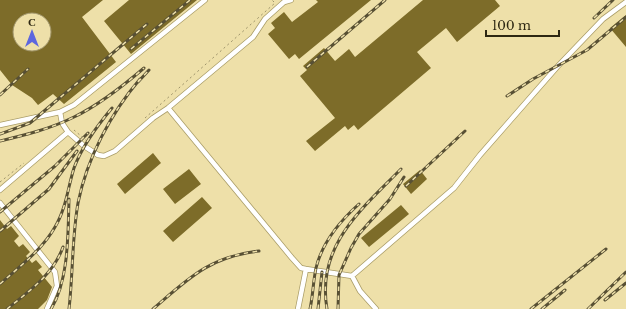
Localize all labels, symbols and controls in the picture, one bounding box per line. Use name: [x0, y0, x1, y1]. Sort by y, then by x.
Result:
north arrow: [12, 12, 52, 52]
scale bar: [486, 12, 559, 38]
text: С: [28, 15, 36, 29]
text: 100 m: [492, 18, 531, 33]

